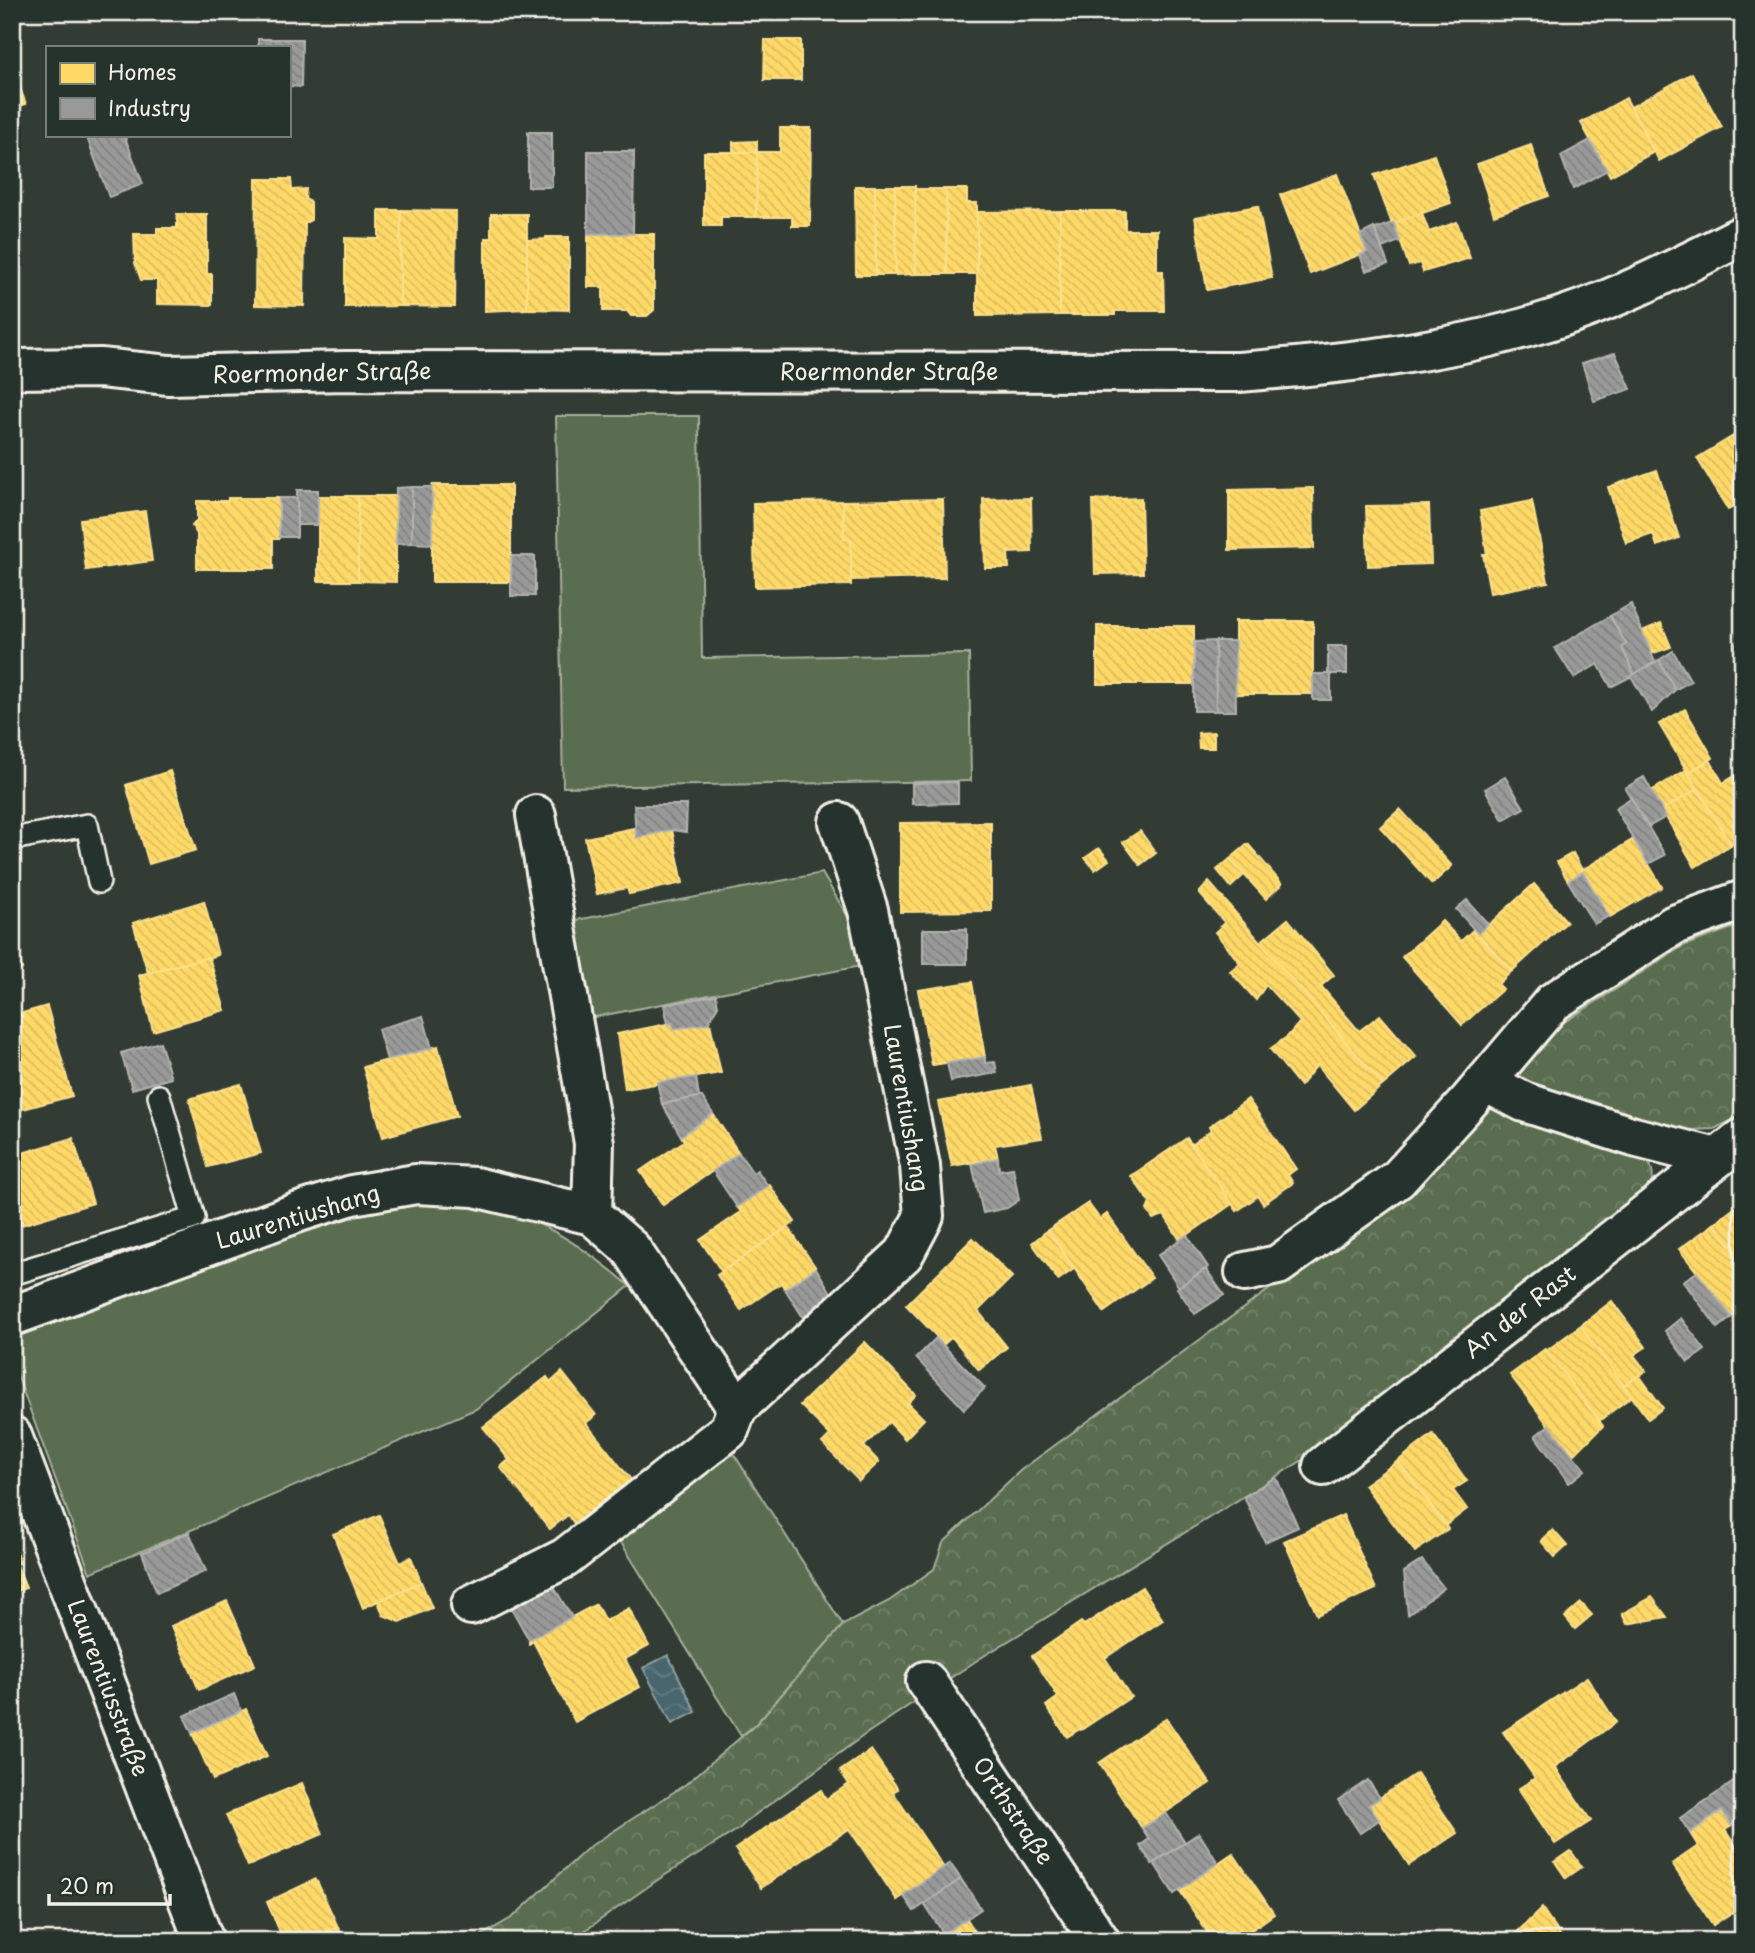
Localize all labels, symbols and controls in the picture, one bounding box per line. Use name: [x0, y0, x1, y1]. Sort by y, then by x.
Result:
legend: [46, 46, 290, 136]
text: Homes: [108, 55, 176, 87]
text: Industry: [108, 91, 191, 123]
street label: Roermonder Straße: [212, 352, 432, 391]
street label: Roermonder Straße: [780, 353, 998, 388]
street label: Laurentiushang: [876, 1021, 939, 1194]
street label: Laurentiushang: [211, 1174, 384, 1257]
street label: An der Rast: [1456, 1256, 1583, 1366]
street label: Laurentiusstraße: [60, 1594, 159, 1781]
street label: Orthstraße: [965, 1749, 1063, 1871]
scale bar: [49, 1862, 170, 1906]
text: 20 m: [60, 1869, 114, 1901]

